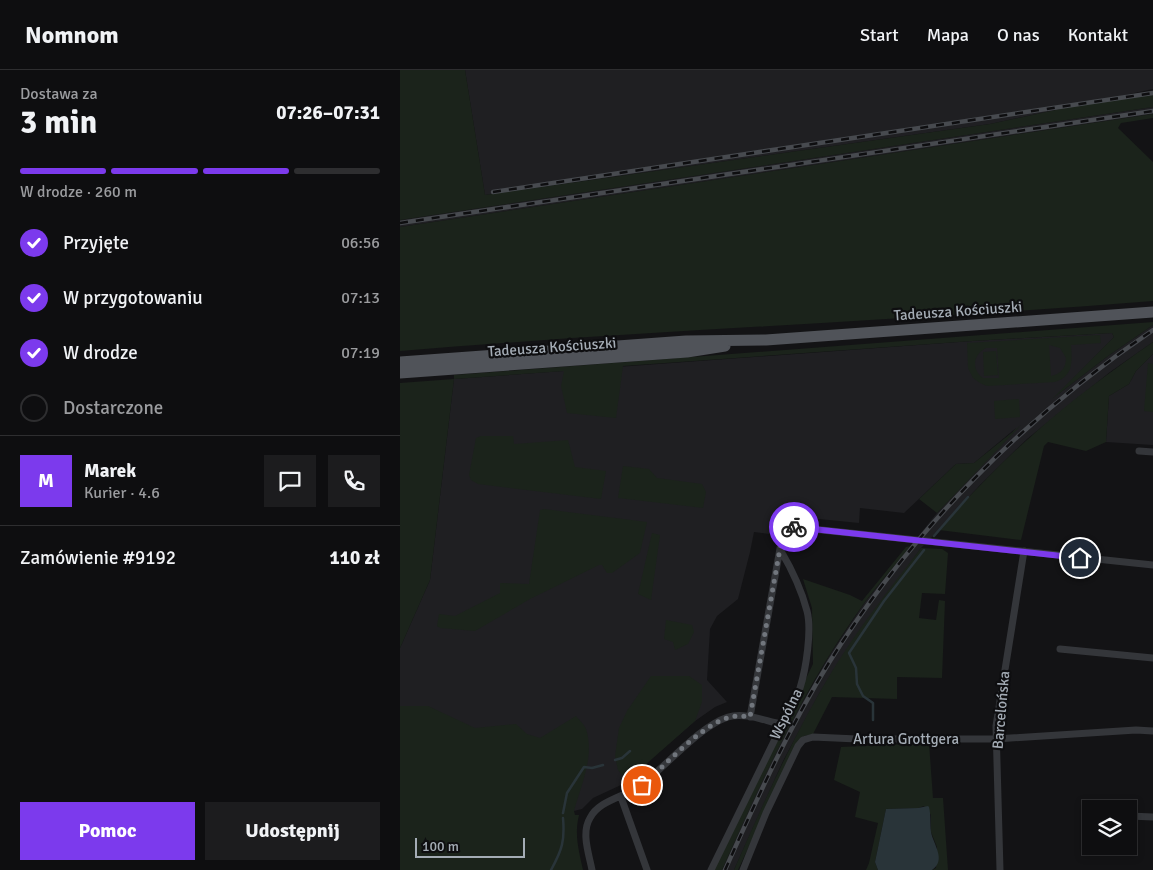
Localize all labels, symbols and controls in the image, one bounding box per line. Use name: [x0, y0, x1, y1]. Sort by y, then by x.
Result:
text: Nomnom: [25, 20, 119, 50]
text: Start: [860, 24, 899, 46]
text: Mapa: [927, 24, 969, 46]
text: O nas: [997, 24, 1040, 46]
text: Kontakt: [1068, 24, 1128, 46]
text: Dostawa za: [20, 84, 98, 104]
text: 07:26–07:31: [276, 101, 380, 125]
text: 3 min: [20, 103, 97, 142]
text: W drodze · 260 m: [20, 182, 137, 202]
icon: check: [20, 229, 48, 257]
text: Przyjęte: [63, 231, 129, 255]
text: 06:56: [341, 233, 380, 253]
icon: check: [20, 284, 48, 312]
text: W przygotowaniu: [63, 286, 203, 310]
text: 07:13: [341, 288, 380, 308]
street label: Tadeusza Kościuszki: [893, 298, 1023, 324]
street label: Tadeusza Kościuszki: [487, 334, 617, 360]
icon: check: [20, 339, 48, 367]
text: W drodze: [63, 341, 138, 365]
text: 07:19: [341, 343, 380, 363]
text: Dostarczone: [63, 396, 163, 420]
button: chat: [264, 455, 316, 507]
button: phone: [328, 455, 380, 507]
text: Marek: [84, 459, 136, 483]
text: M: [38, 469, 54, 493]
text: Kurier · 4.6: [84, 483, 160, 503]
courier: [769, 502, 819, 552]
icon: bike: [780, 513, 808, 541]
pin: [1059, 537, 1101, 579]
icon: home: [1066, 544, 1094, 572]
text: Zamówienie #9192: [20, 546, 176, 570]
text: 110 zł: [330, 546, 380, 570]
street label: Barcelońska: [989, 670, 1013, 750]
street label: Wspólna: [766, 685, 806, 743]
street label: Artura Grottgera: [853, 730, 959, 748]
pin: [621, 764, 663, 806]
icon: bag: [628, 771, 656, 799]
map controls: [1082, 800, 1137, 855]
button: layers: [1082, 800, 1137, 855]
button: Pomoc: [20, 802, 195, 860]
button: Udostępnij: [205, 802, 380, 860]
scale bar: [415, 835, 525, 858]
text: 100 m: [422, 838, 459, 855]

